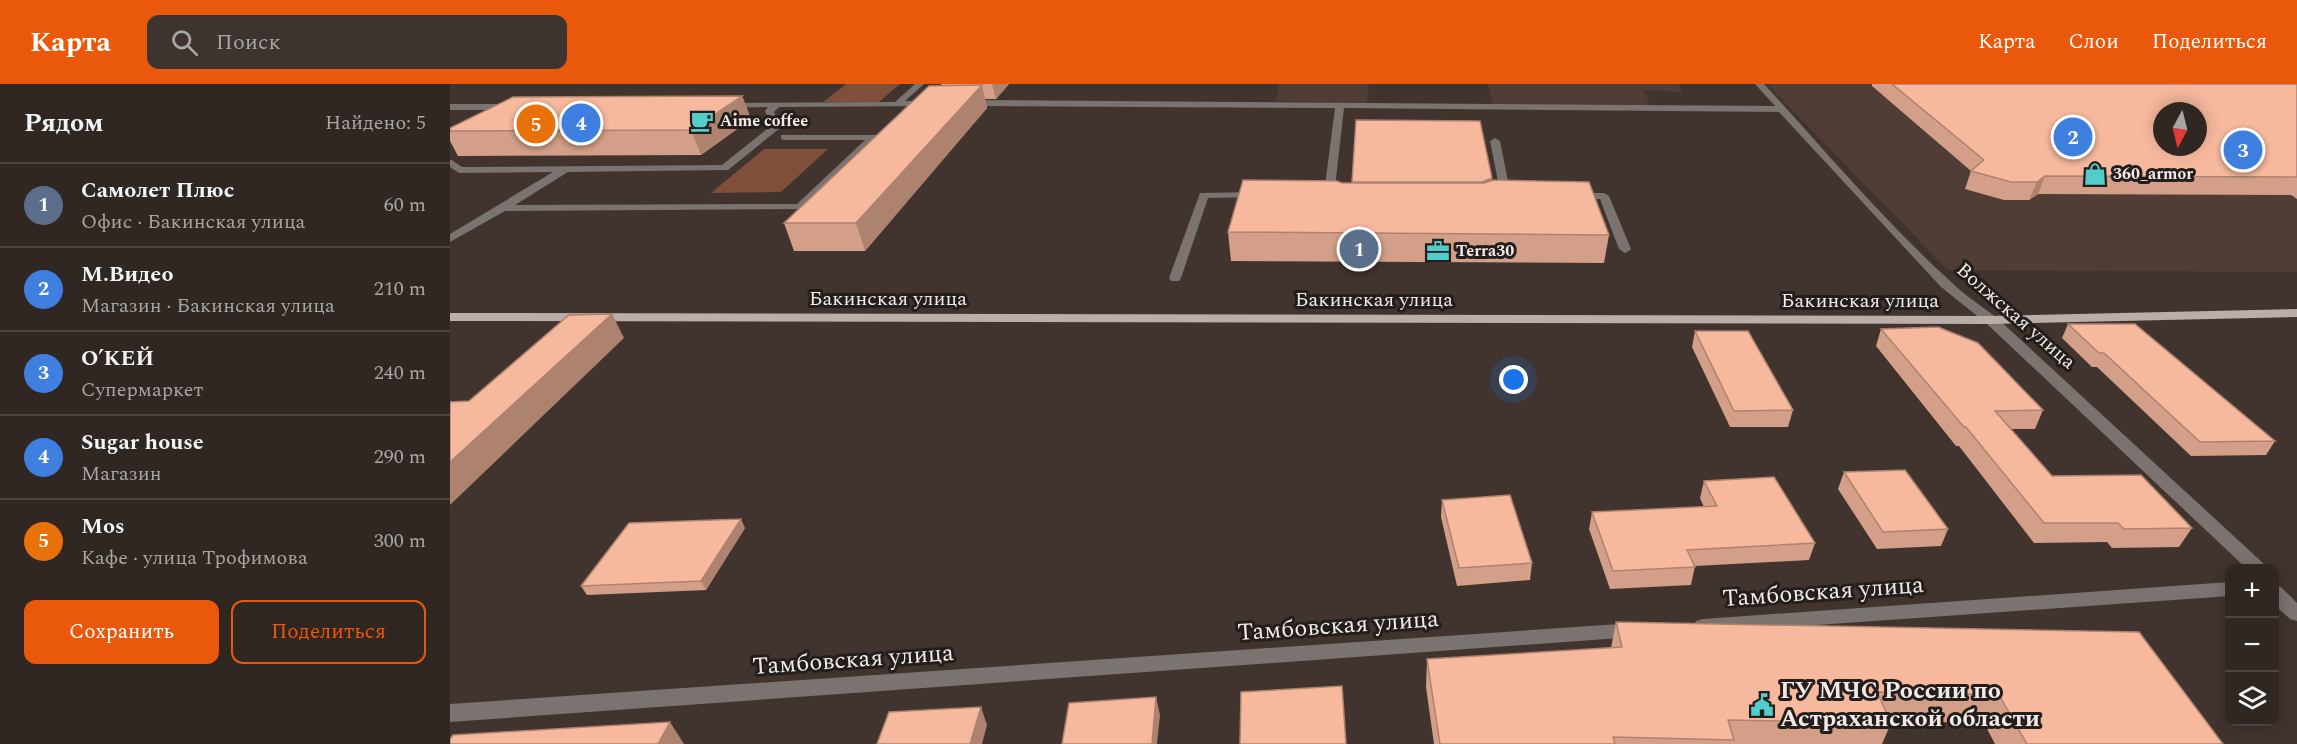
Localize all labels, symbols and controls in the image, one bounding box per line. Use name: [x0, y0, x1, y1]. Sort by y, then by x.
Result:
search box: [147, 15, 567, 69]
text: Карта: [30, 21, 111, 64]
icon: search: [168, 26, 201, 59]
text: Поиск: [216, 26, 281, 59]
text: Карта: [1978, 26, 2035, 58]
text: Слои: [2068, 26, 2119, 58]
text: Поделиться: [2152, 26, 2267, 58]
pin: 4: [562, 100, 600, 146]
pin: 5: [516, 102, 556, 147]
north arrow: [2153, 102, 2207, 156]
text: Рядом: [24, 103, 104, 143]
text: Найдено: 5: [325, 108, 426, 138]
cafe icon: Aime coffee: [689, 108, 715, 134]
place label: Aime coffee: [720, 109, 808, 133]
pin: 2: [2054, 115, 2092, 160]
pin: 3: [2224, 128, 2262, 172]
shop icon: 360_armor: [2082, 161, 2108, 187]
place label: 360_armor: [2113, 162, 2193, 186]
text: Самолет Плюс: [81, 174, 234, 207]
text: 1: [38, 190, 49, 220]
text: 60 m: [384, 190, 426, 220]
text: Офис · Бакинская улица: [81, 207, 305, 237]
pin: 1: [1340, 226, 1378, 272]
office icon: Terra30: [1425, 238, 1451, 264]
place label: Terra30: [1456, 239, 1514, 263]
street label: Волжская улица: [1950, 256, 2083, 377]
text: М.Видео: [81, 258, 174, 291]
text: 2: [38, 274, 49, 304]
text: 210 m: [374, 274, 426, 304]
street label: Бакинская улица: [809, 284, 967, 314]
street label: Бакинская улица: [1295, 285, 1453, 315]
street label: Бакинская улица: [1781, 286, 1939, 316]
text: Магазин · Бакинская улица: [81, 291, 335, 321]
text: О’КЕЙ: [81, 342, 154, 375]
text: 3: [38, 358, 49, 388]
text: 240 m: [374, 358, 426, 388]
your location: [1499, 365, 1528, 394]
text: Супермаркет: [81, 375, 203, 405]
text: Sugar house: [81, 426, 204, 459]
text: 4: [38, 442, 49, 472]
text: 290 m: [374, 442, 426, 472]
text: Магазин: [81, 459, 162, 489]
text: Mos: [81, 510, 125, 543]
text: 5: [38, 526, 49, 556]
text: 300 m: [374, 526, 426, 556]
text: Кафе · улица Трофимова: [81, 543, 308, 573]
map controls: [2225, 564, 2279, 726]
button: +: [2225, 564, 2279, 618]
street label: Тамбовская улица: [1721, 567, 1925, 617]
button: Сохранить: [24, 600, 219, 664]
button: Поделиться: [231, 600, 426, 664]
street label: Тамбовская улица: [1236, 601, 1440, 651]
button: −: [2225, 618, 2279, 672]
street label: Тамбовская улица: [751, 635, 955, 685]
button: layers: [2225, 672, 2279, 726]
place label: ГУ МЧС России по Астраханской области: [1780, 673, 2040, 737]
public building icon: ГУ МЧС России по Астраханской области: [1749, 692, 1775, 718]

